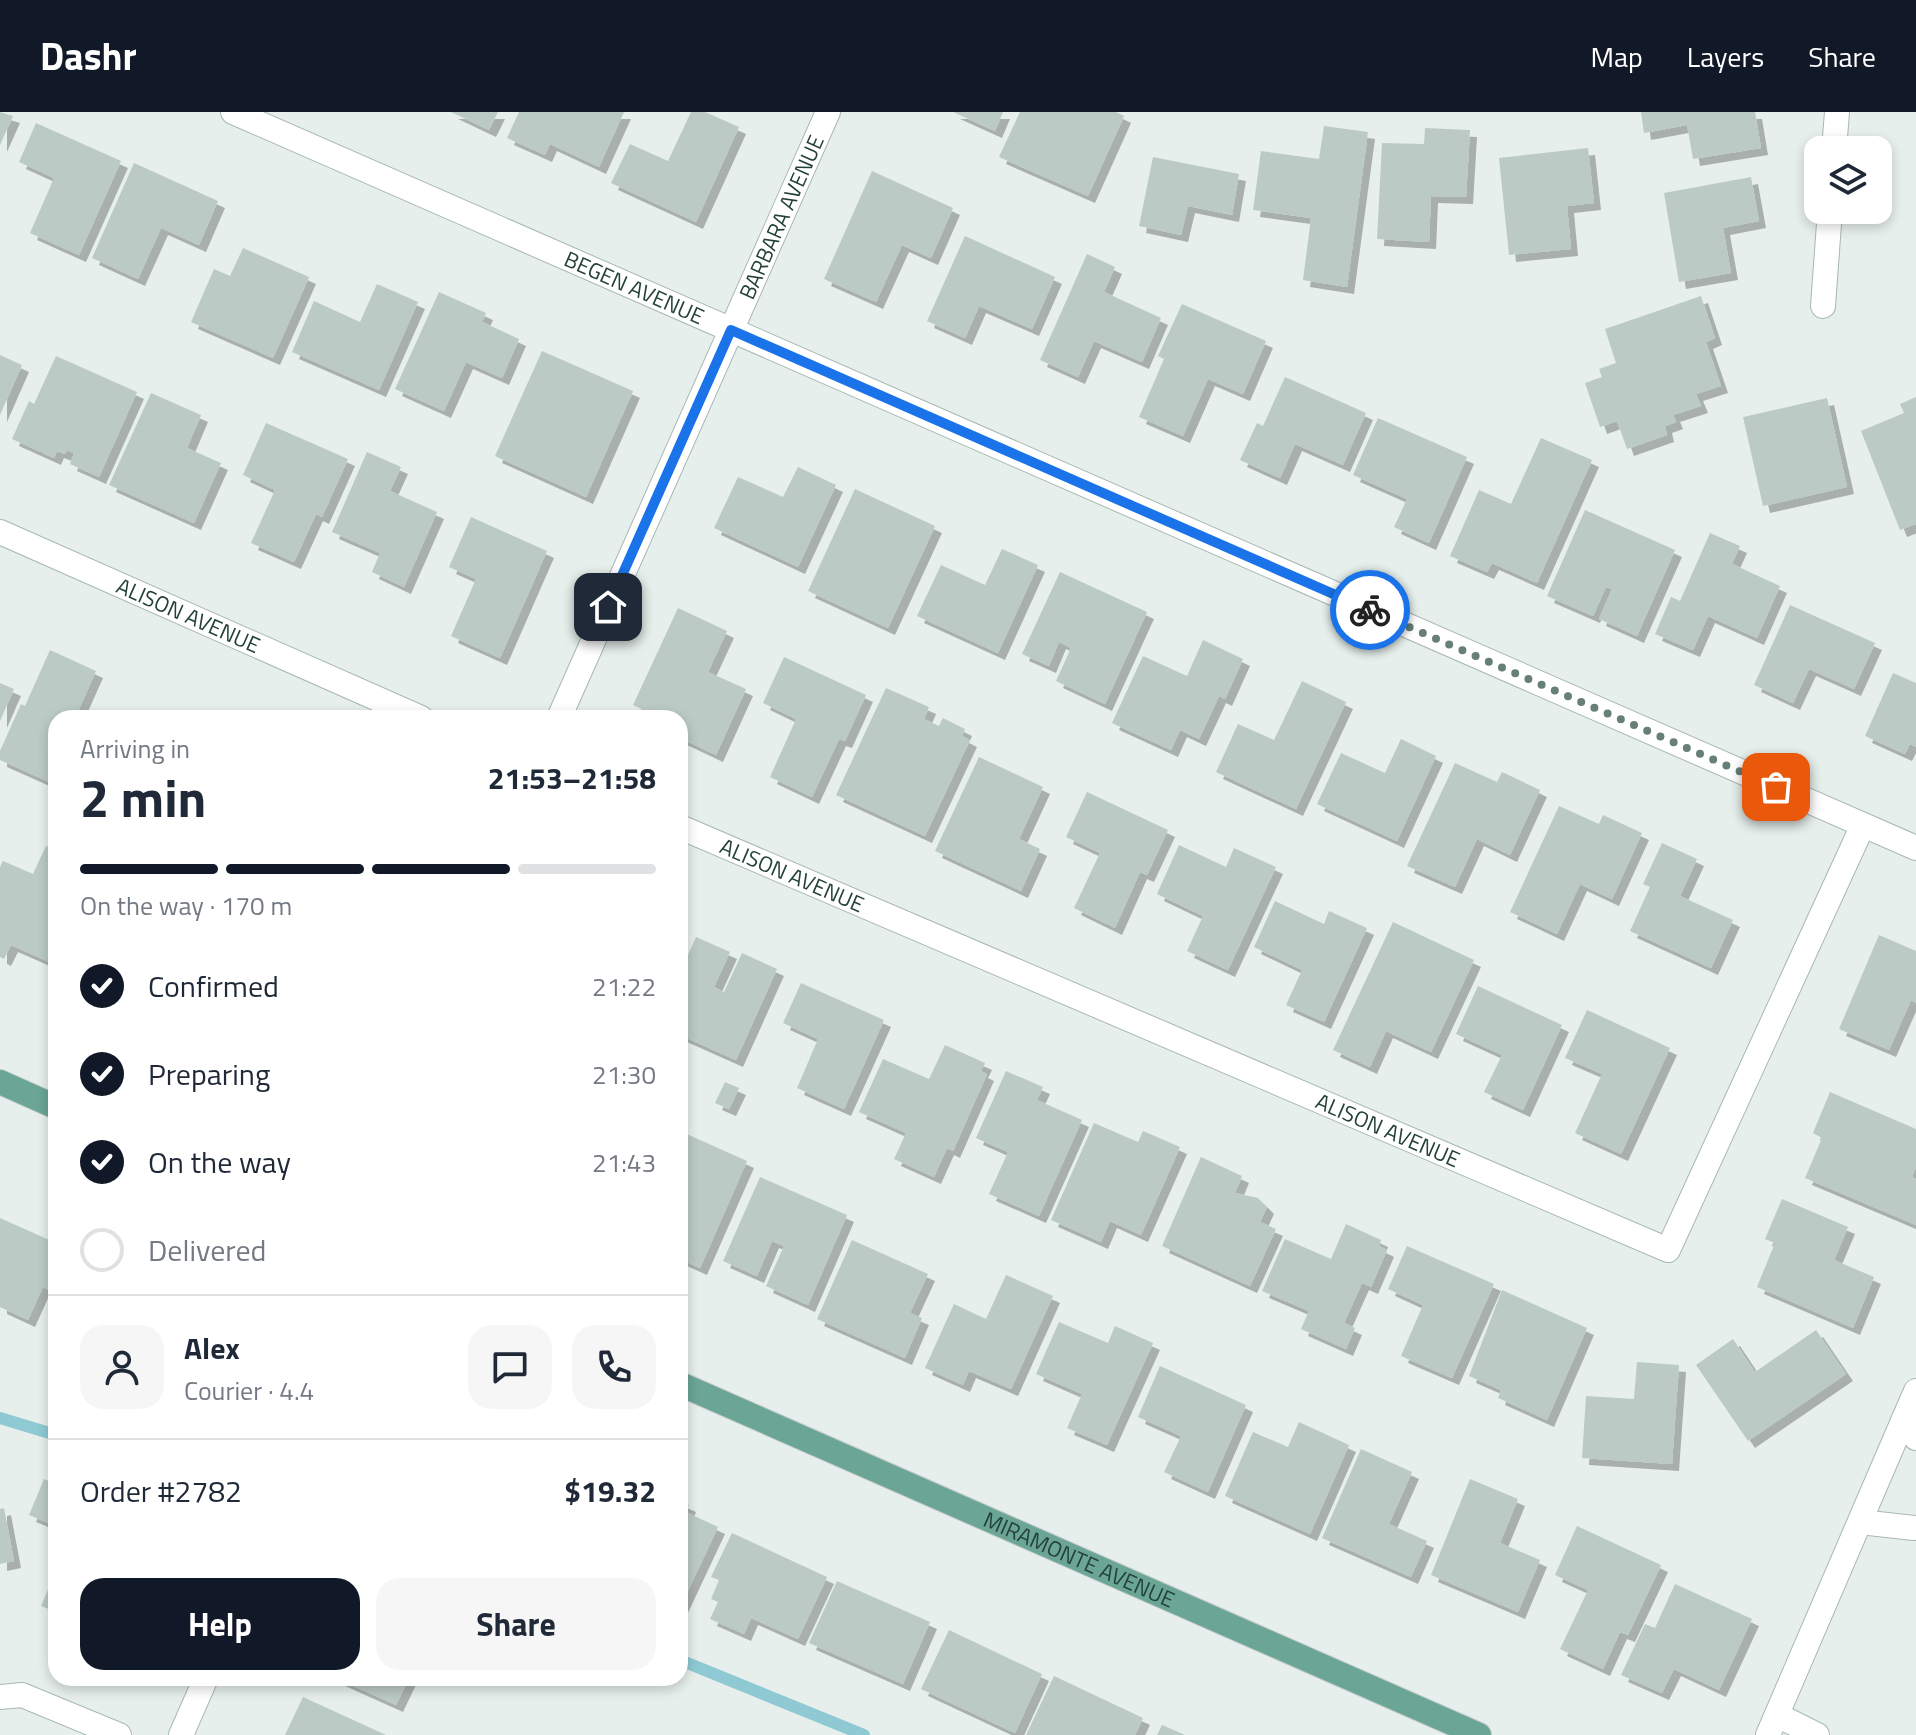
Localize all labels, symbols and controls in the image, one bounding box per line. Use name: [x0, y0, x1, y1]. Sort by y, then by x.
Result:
text: Dashr: [40, 27, 137, 85]
text: Map: [1590, 35, 1643, 78]
text: Layers: [1687, 35, 1764, 78]
text: Share: [1808, 35, 1876, 78]
street label: BARBARA AVENUE: [730, 130, 833, 305]
map controls: [1804, 136, 1892, 224]
button: layers: [1804, 136, 1892, 224]
street label: BEGEN AVENUE: [559, 242, 710, 333]
street label: ALISON AVENUE: [111, 569, 266, 662]
courier: [1330, 570, 1410, 650]
pin: [574, 573, 642, 641]
icon: home: [586, 585, 630, 629]
icon: bike: [1348, 588, 1392, 632]
text: Arriving in: [80, 729, 190, 768]
pin: [1742, 753, 1810, 821]
text: 21:53–21:58: [488, 755, 656, 801]
text: 2 min: [80, 758, 206, 837]
icon: bag: [1754, 765, 1798, 809]
street label: ALISON AVENUE: [715, 829, 870, 921]
text: On the way · 170 m: [80, 886, 292, 925]
text: Confirmed: [148, 963, 279, 1009]
icon: check: [80, 964, 124, 1008]
text: 21:22: [592, 967, 656, 1006]
text: Preparing: [148, 1051, 270, 1097]
icon: check: [80, 1052, 124, 1096]
text: 21:30: [592, 1055, 656, 1094]
street label: ALISON AVENUE: [1310, 1084, 1465, 1176]
text: On the way: [148, 1139, 291, 1185]
icon: check: [80, 1140, 124, 1184]
text: 21:43: [592, 1143, 656, 1182]
text: Delivered: [148, 1227, 266, 1273]
button: person: [80, 1325, 164, 1409]
text: Alex: [184, 1325, 240, 1371]
button: chat: [468, 1325, 552, 1409]
button: phone: [572, 1325, 656, 1409]
text: Courier · 4.4: [184, 1371, 314, 1410]
text: Order #2782: [80, 1468, 242, 1514]
text: $19.32: [564, 1468, 656, 1514]
street label: MIRAMONTE AVENUE: [978, 1502, 1180, 1616]
button: Help: [80, 1578, 360, 1670]
button: Share: [376, 1578, 656, 1670]

